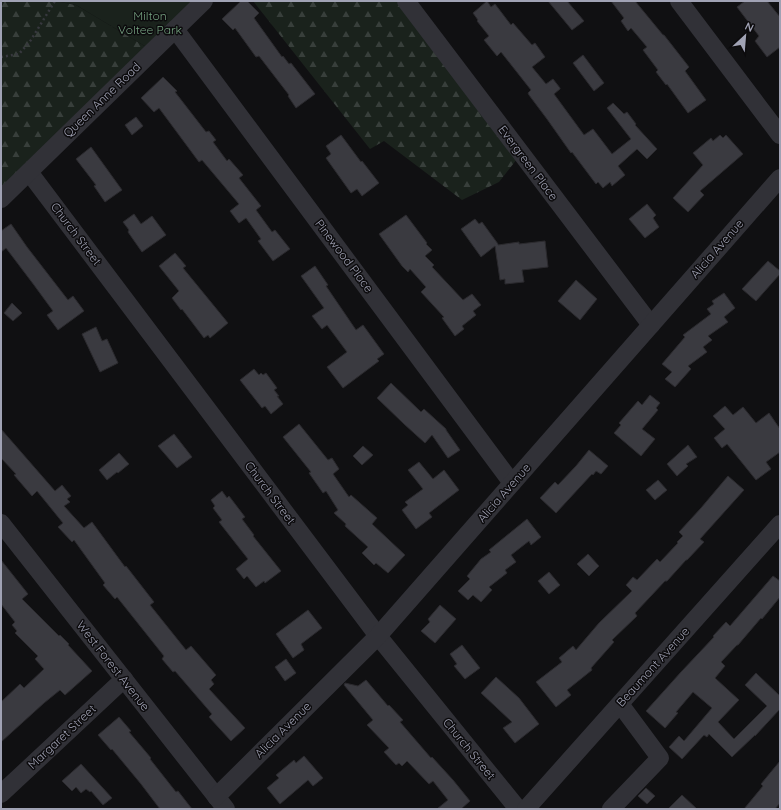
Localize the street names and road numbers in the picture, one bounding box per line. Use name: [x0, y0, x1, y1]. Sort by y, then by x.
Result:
street label: Queen Anne Road: [60, 59, 143, 140]
street label: Evergreen Place: [495, 122, 562, 203]
street label: Church Street: [48, 199, 105, 268]
street label: Pinewood Place: [312, 216, 377, 295]
street label: Alicia Avenue: [687, 216, 747, 281]
street label: Church Street: [242, 458, 299, 527]
street label: Alicia Avenue: [474, 460, 534, 525]
street label: West Forest Avenue: [74, 618, 153, 714]
street label: Beaumont Avenue: [613, 624, 693, 710]
street label: Alicia Avenue: [251, 698, 314, 761]
street label: Margaret Street: [25, 701, 99, 772]
street label: Church Street: [440, 715, 499, 783]

